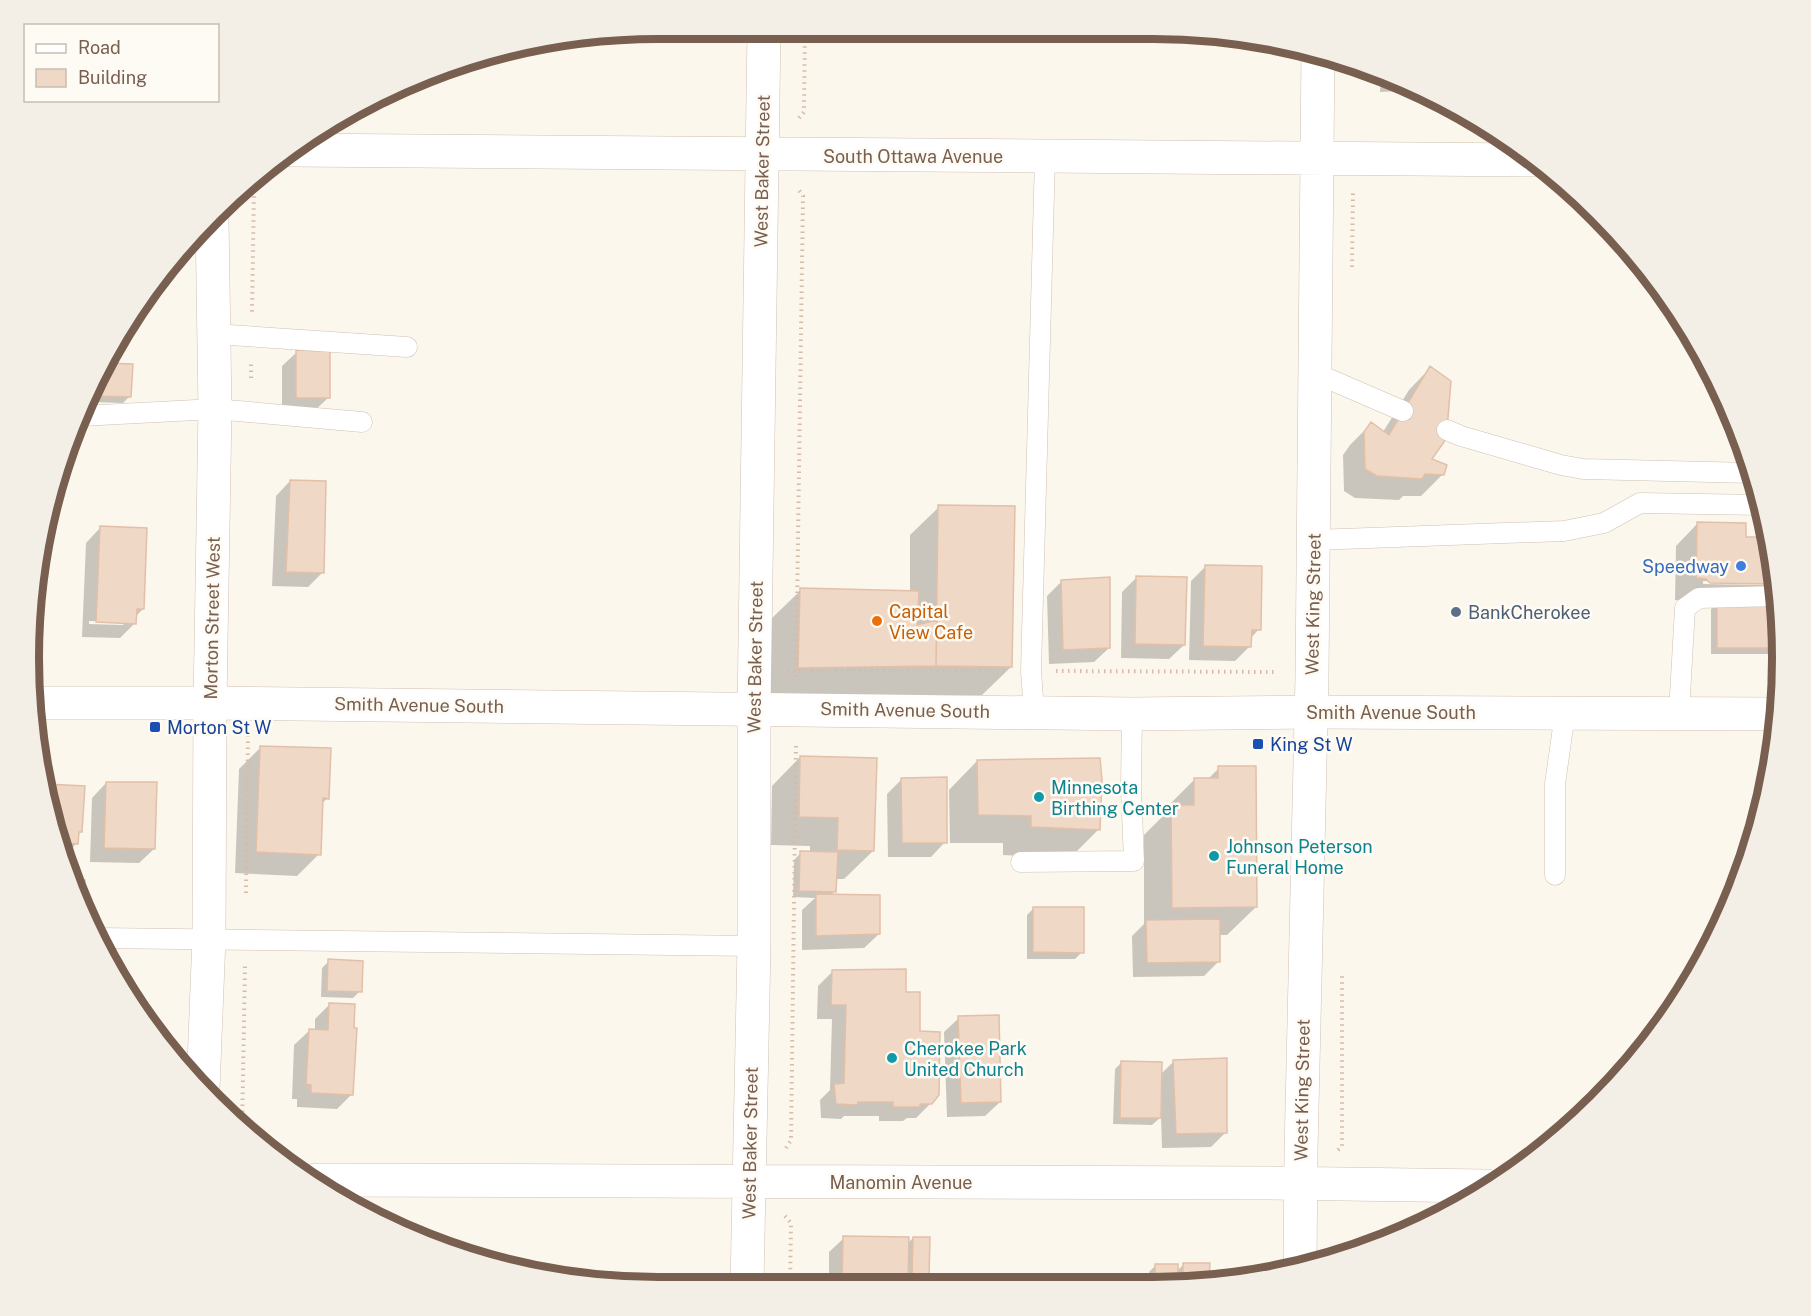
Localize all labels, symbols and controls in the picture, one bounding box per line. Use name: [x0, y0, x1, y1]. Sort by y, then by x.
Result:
legend: [24, 24, 219, 102]
text: Road: [78, 37, 121, 58]
text: Building: [78, 67, 147, 88]
street label: West Baker Street: [750, 94, 774, 248]
street label: South Ottawa Avenue: [823, 146, 1003, 167]
street label: West King Street: [1301, 533, 1325, 675]
street label: Morton Street West: [200, 536, 224, 700]
place label: Speedway: [1642, 556, 1729, 577]
marker: Speedway: [1734, 559, 1748, 573]
street label: West Baker Street: [743, 580, 767, 734]
place label: Capital View Cafe: [889, 601, 973, 643]
place label: BankCherokee: [1468, 602, 1591, 623]
marker: BankCherokee: [1449, 605, 1463, 619]
marker: Capital View Cafe: [870, 614, 884, 628]
street label: Smith Avenue South: [334, 693, 504, 717]
street label: Smith Avenue South: [820, 698, 990, 722]
street label: Smith Avenue South: [1306, 702, 1476, 723]
place label: Morton St W: [167, 717, 271, 738]
marker: Morton St W: [148, 720, 162, 734]
place label: King St W: [1270, 734, 1353, 755]
marker: King St W: [1251, 737, 1265, 751]
place label: Minnesota Birthing Center: [1051, 777, 1179, 819]
marker: Minnesota Birthing Center: [1032, 790, 1046, 804]
place label: Johnson Peterson Funeral Home: [1226, 836, 1373, 878]
marker: Johnson Peterson Funeral Home: [1207, 849, 1221, 863]
street label: West King Street: [1290, 1019, 1314, 1161]
place label: Cherokee Park United Church: [904, 1038, 1027, 1080]
marker: Cherokee Park United Church: [885, 1051, 899, 1065]
street label: West Baker Street: [738, 1066, 762, 1220]
street label: Manomin Avenue: [829, 1172, 973, 1193]

